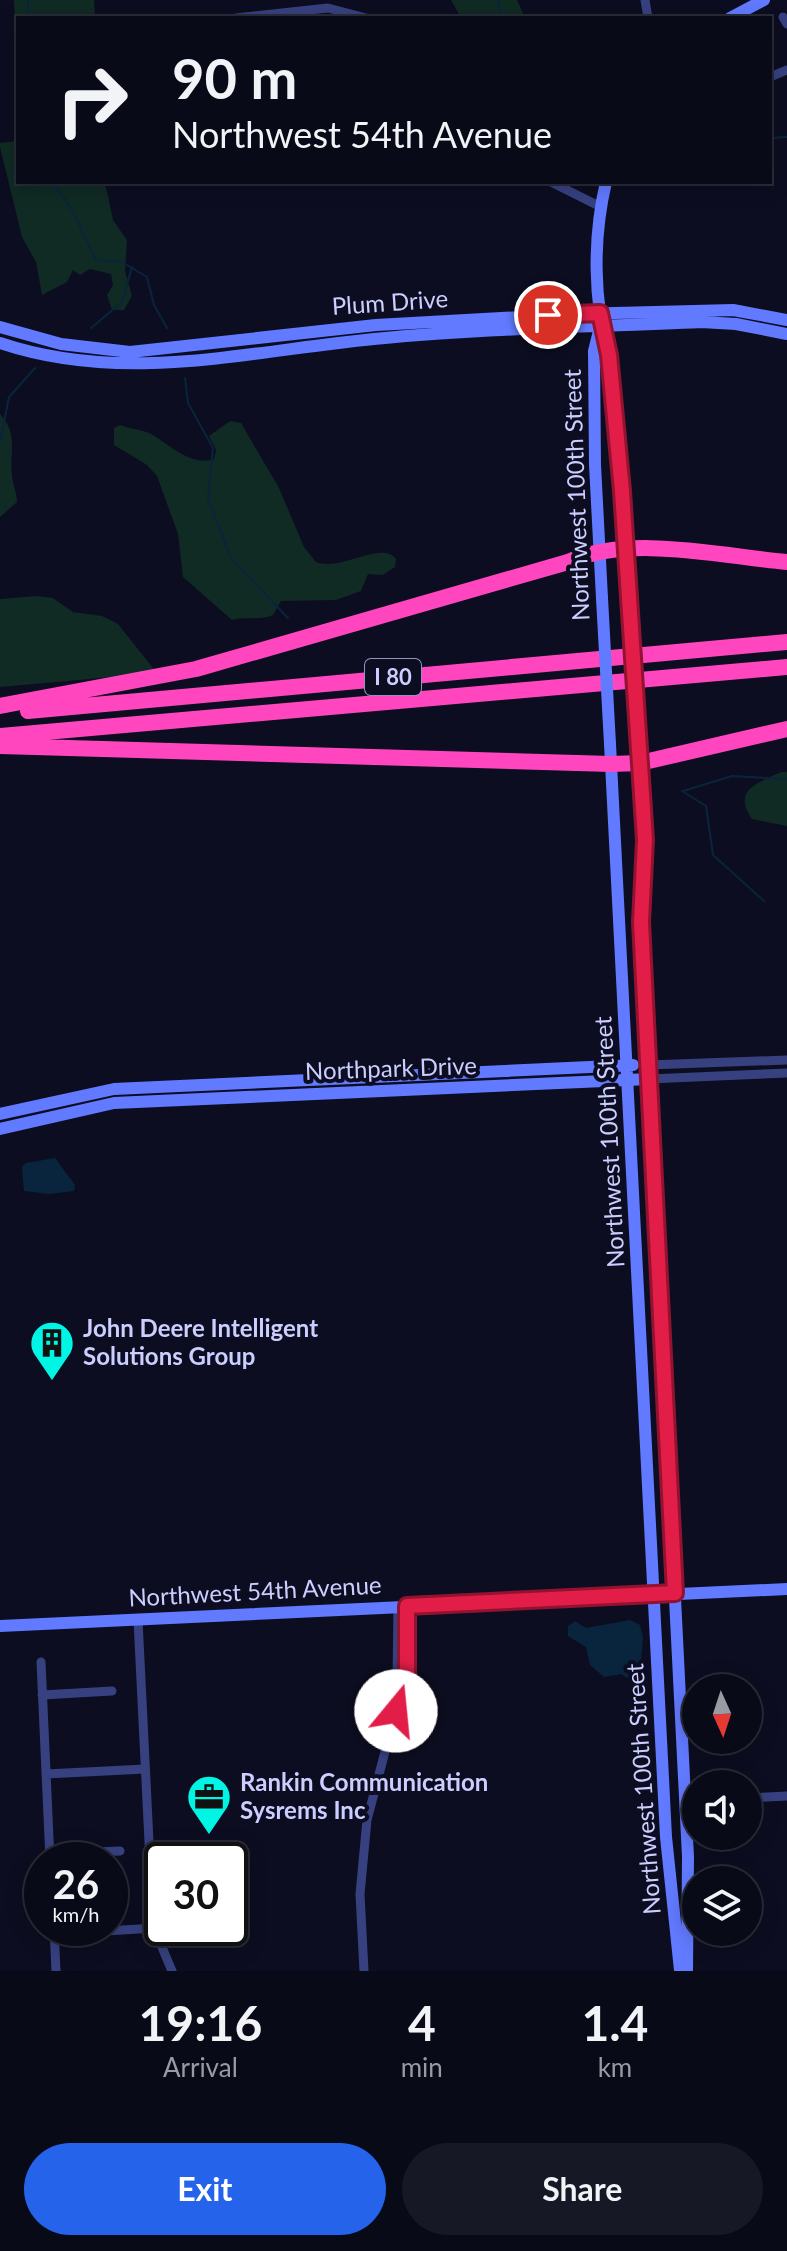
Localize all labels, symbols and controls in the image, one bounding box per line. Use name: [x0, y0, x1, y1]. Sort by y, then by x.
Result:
text: 90 m: [172, 44, 297, 111]
icon: right: [40, 48, 144, 152]
text: Northwest 54th Avenue: [172, 112, 552, 156]
pin: [514, 281, 582, 349]
street label: Plum Drive: [331, 283, 449, 320]
icon: arrive: [526, 293, 570, 337]
street label: Northwest 100th Street: [557, 368, 594, 621]
road number: I 80: [365, 659, 421, 695]
street label: Northwest 100th Street: [587, 1015, 630, 1269]
street label: Northpark Drive: [305, 1050, 477, 1085]
place label: John Deere Intelligent Solutions Group: [83, 1313, 318, 1370]
building icon: John Deere Intelligent Solutions Group: [28, 1319, 76, 1382]
street label: Northwest 54th Avenue: [128, 1569, 382, 1612]
street label: Northwest 100th Street: [619, 1662, 666, 1916]
position arrow: [354, 1669, 438, 1753]
north arrow: [682, 1674, 762, 1754]
map controls: [682, 1674, 762, 1946]
place label: Rankin Communication Sysrems Inc: [240, 1767, 488, 1824]
button: sound: [682, 1770, 762, 1850]
office icon: Rankin Communication Sysrems Inc: [185, 1773, 233, 1836]
speed limit sign: 30: [144, 1842, 248, 1946]
text: 26: [53, 1860, 99, 1908]
button: layers: [682, 1866, 762, 1946]
text: km/h: [53, 1902, 99, 1926]
text: 19:16: [139, 1994, 262, 2051]
text: 4: [408, 1994, 436, 2051]
text: 1.4: [581, 1994, 648, 2051]
text: Arrival: [163, 2051, 238, 2083]
text: min: [401, 2051, 443, 2083]
text: km: [598, 2051, 632, 2083]
button: Exit: [24, 2143, 386, 2235]
button: Share: [402, 2143, 763, 2235]

